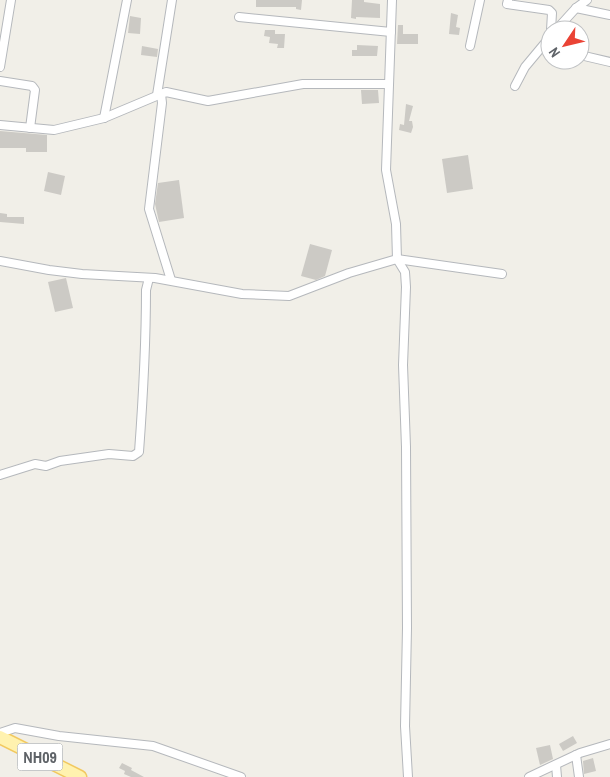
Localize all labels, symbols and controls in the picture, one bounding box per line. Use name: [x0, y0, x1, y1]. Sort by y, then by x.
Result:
north arrow: [540, 20, 590, 70]
text: N: [545, 44, 564, 61]
road number: NH09: [18, 744, 62, 770]

